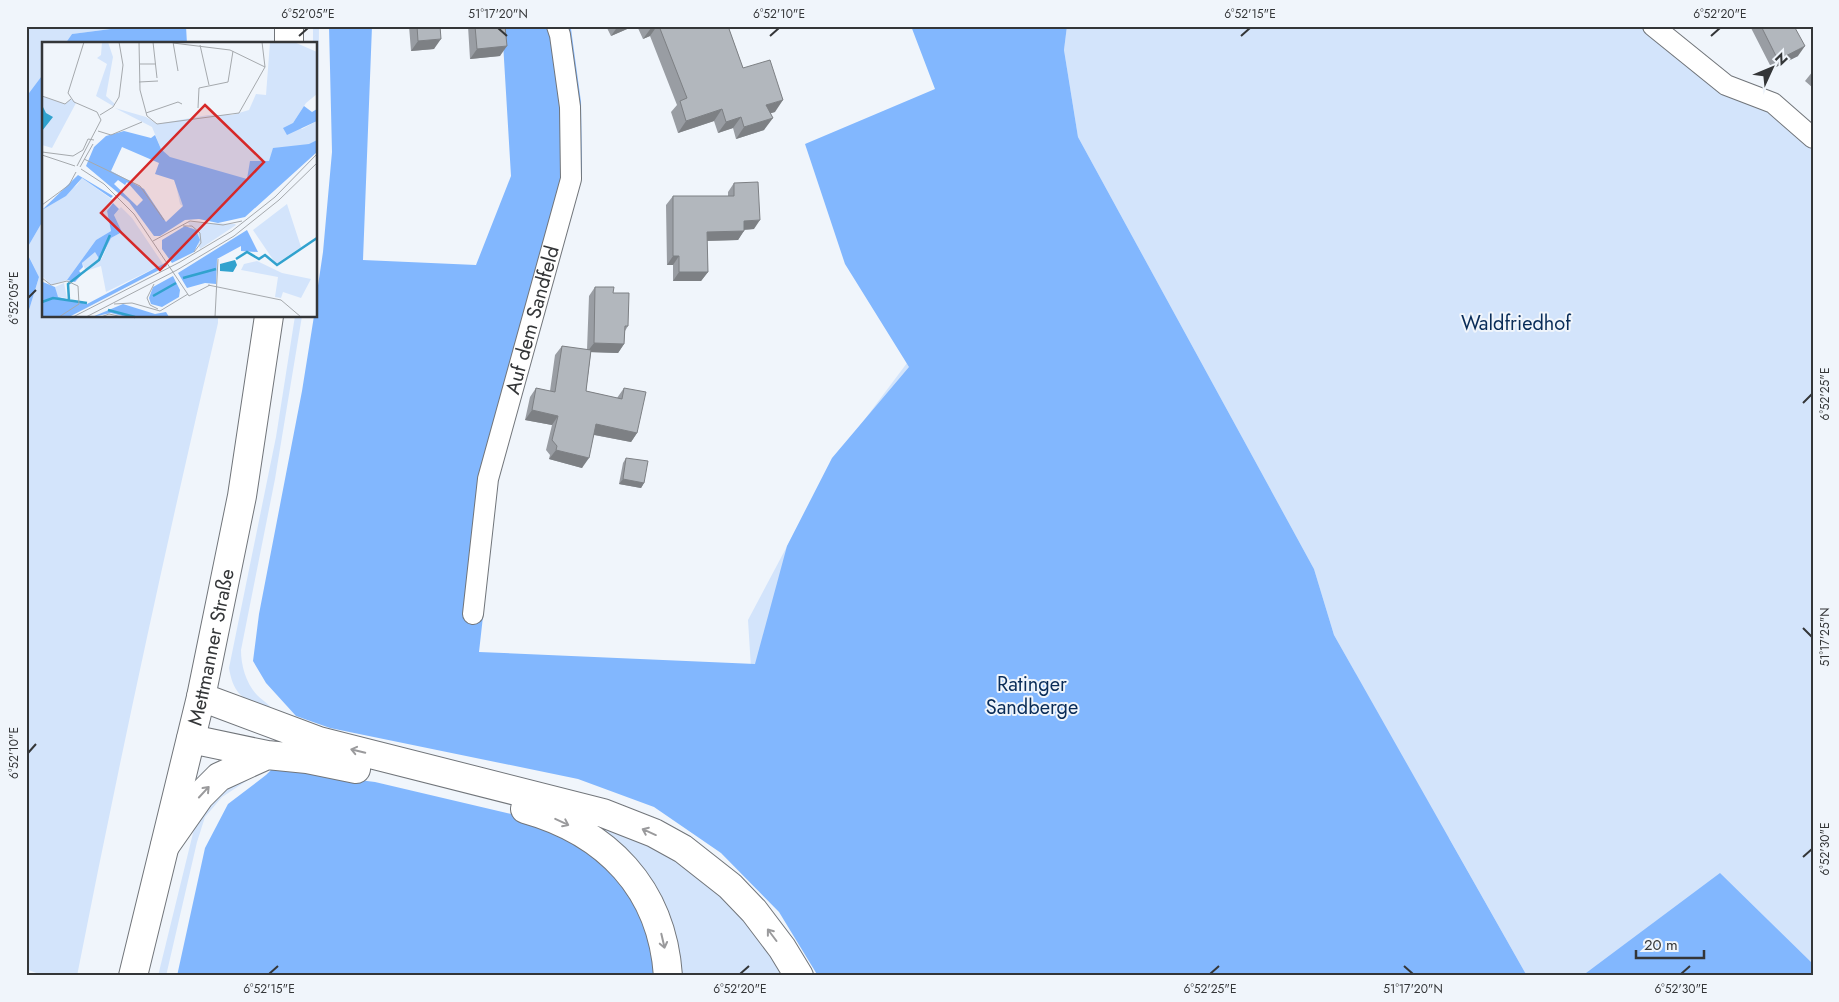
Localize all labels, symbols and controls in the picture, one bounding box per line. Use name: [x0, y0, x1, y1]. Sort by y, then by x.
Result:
text: 6°52'05"E: [281, 5, 335, 23]
text: 51°17'20"N: [468, 5, 528, 23]
text: 6°52'10"E: [753, 5, 805, 23]
text: 6°52'15"E: [1224, 5, 1276, 23]
text: 6°52'20"E: [1693, 5, 1747, 23]
inset map: [42, 42, 318, 318]
north arrow: [1746, 42, 1796, 92]
text: N: [1770, 48, 1792, 70]
street label: Auf dem Sandfeld: [498, 242, 567, 398]
text: 6°52'05"E: [5, 271, 23, 325]
park label: Waldfriedhof: [1461, 309, 1572, 338]
text: 6°52'25"E: [1816, 367, 1834, 421]
street label: Mettmanner Straße: [181, 566, 242, 729]
text: 51°17'25"N: [1816, 607, 1834, 667]
park label: Ratinger Sandberge: [986, 670, 1078, 722]
text: 6°52'10"E: [5, 727, 23, 779]
one-way arrow: [350, 746, 366, 755]
one-way arrow: [198, 786, 210, 799]
one-way arrow: [554, 818, 569, 828]
text: 6°52'30"E: [1816, 822, 1834, 876]
one-way arrow: [642, 826, 657, 836]
scale bar: [1636, 927, 1704, 959]
one-way arrow: [767, 928, 777, 942]
one-way arrow: [659, 933, 668, 949]
text: 20 m: [1644, 934, 1678, 956]
text: 6°52'15"E: [243, 980, 295, 998]
text: 6°52'20"E: [713, 980, 767, 998]
text: 6°52'25"E: [1183, 980, 1237, 998]
text: 51°17'20"N: [1383, 980, 1443, 998]
text: 6°52'30"E: [1654, 980, 1708, 998]

